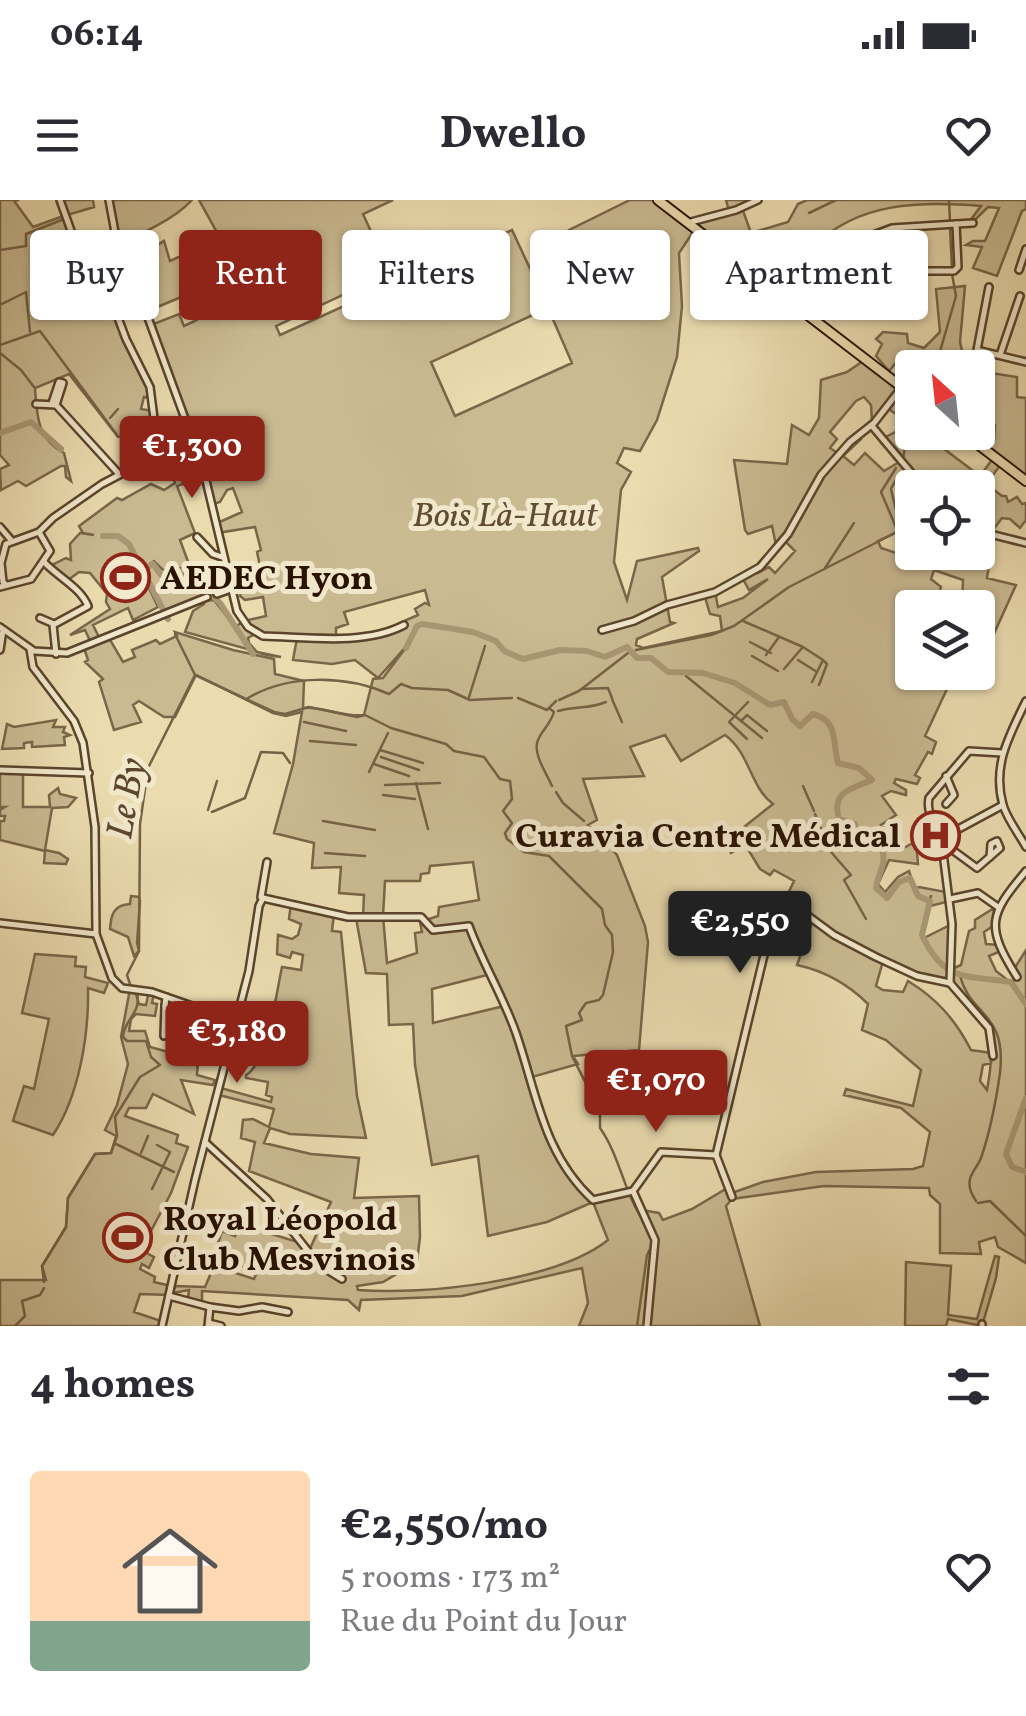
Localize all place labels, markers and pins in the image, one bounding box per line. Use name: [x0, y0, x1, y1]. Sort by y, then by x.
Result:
pin: €1,300: [111, 416, 273, 501]
sports icon: AEDEC Hyon: [99, 551, 151, 603]
place label: AEDEC Hyon: [160, 556, 373, 604]
hospital icon: Curavia Centre Médical: [910, 809, 962, 861]
place label: Curavia Centre Médical: [515, 814, 901, 862]
pin: €2,550: [659, 891, 821, 976]
pin: €3,180: [156, 1001, 318, 1086]
pin: €1,070: [575, 1050, 737, 1135]
place label: Royal Léopold Club Mesvinois: [163, 1197, 416, 1285]
sports icon: Royal Léopold Club Mesvinois: [102, 1212, 154, 1264]

